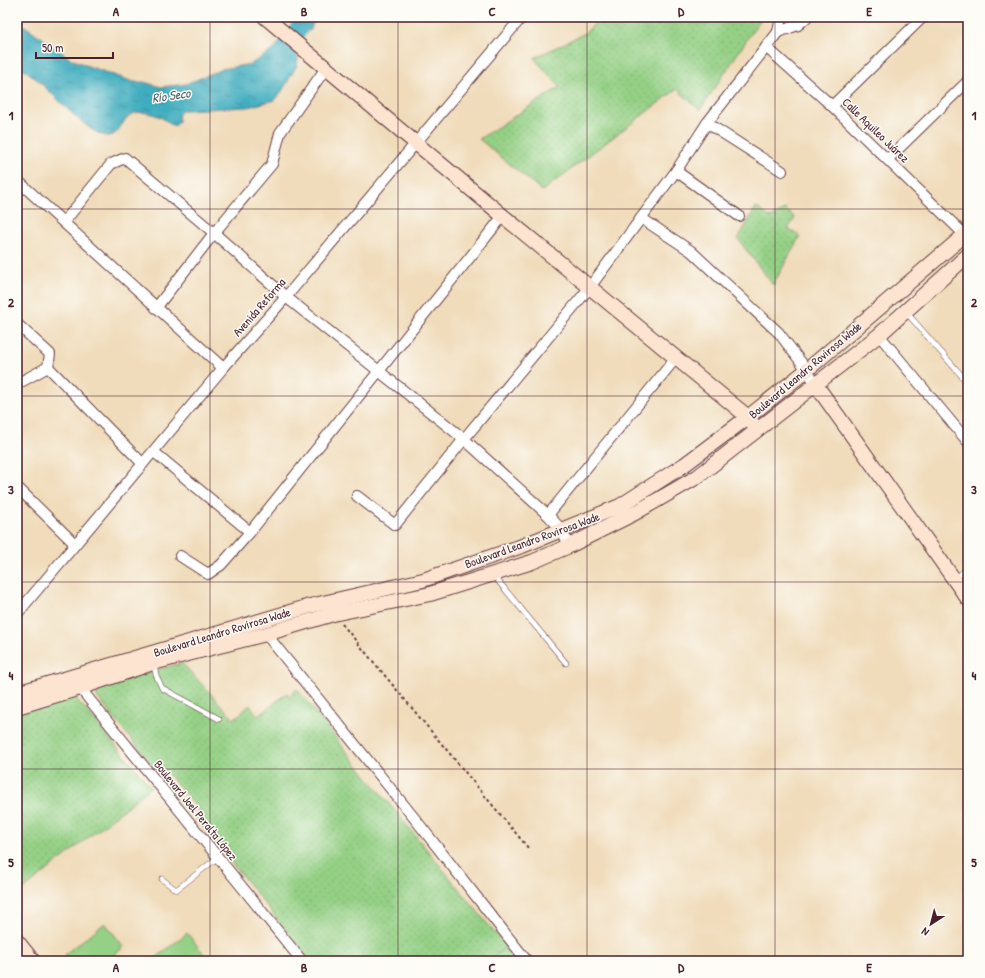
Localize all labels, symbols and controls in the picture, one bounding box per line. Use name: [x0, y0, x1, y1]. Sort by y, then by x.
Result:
text: A: [113, 2, 120, 20]
text: B: [301, 2, 308, 20]
text: C: [488, 2, 496, 20]
text: D: [678, 2, 685, 20]
text: E: [866, 2, 872, 20]
scale bar: [36, 34, 113, 60]
text: 50 m: [42, 39, 63, 56]
water label: Río Seco: [151, 83, 193, 107]
street label: Calle Aquileo Juárez: [839, 94, 913, 166]
text: 1: [9, 106, 14, 124]
text: 1: [972, 106, 977, 124]
street label: Avenida Reforma: [229, 274, 289, 340]
text: 2: [8, 293, 15, 311]
text: 2: [971, 293, 978, 311]
street label: Boulevard Leandro Rovirosa Wade: [745, 318, 865, 422]
text: 3: [8, 480, 14, 498]
text: 3: [971, 480, 977, 498]
street label: Boulevard Leandro Rovirosa Wade: [462, 508, 602, 572]
street label: Boulevard Leandro Rovirosa Wade: [151, 603, 293, 661]
text: 4: [9, 666, 14, 684]
text: 4: [972, 666, 977, 684]
street label: Boulevard Joel Peralta López: [150, 756, 242, 864]
text: 5: [8, 853, 14, 871]
text: 5: [971, 853, 977, 871]
north arrow: [911, 904, 951, 944]
text: N: [919, 925, 932, 939]
text: A: [113, 958, 120, 976]
text: B: [301, 958, 308, 976]
text: C: [488, 958, 496, 976]
text: D: [678, 958, 685, 976]
text: E: [866, 958, 872, 976]

